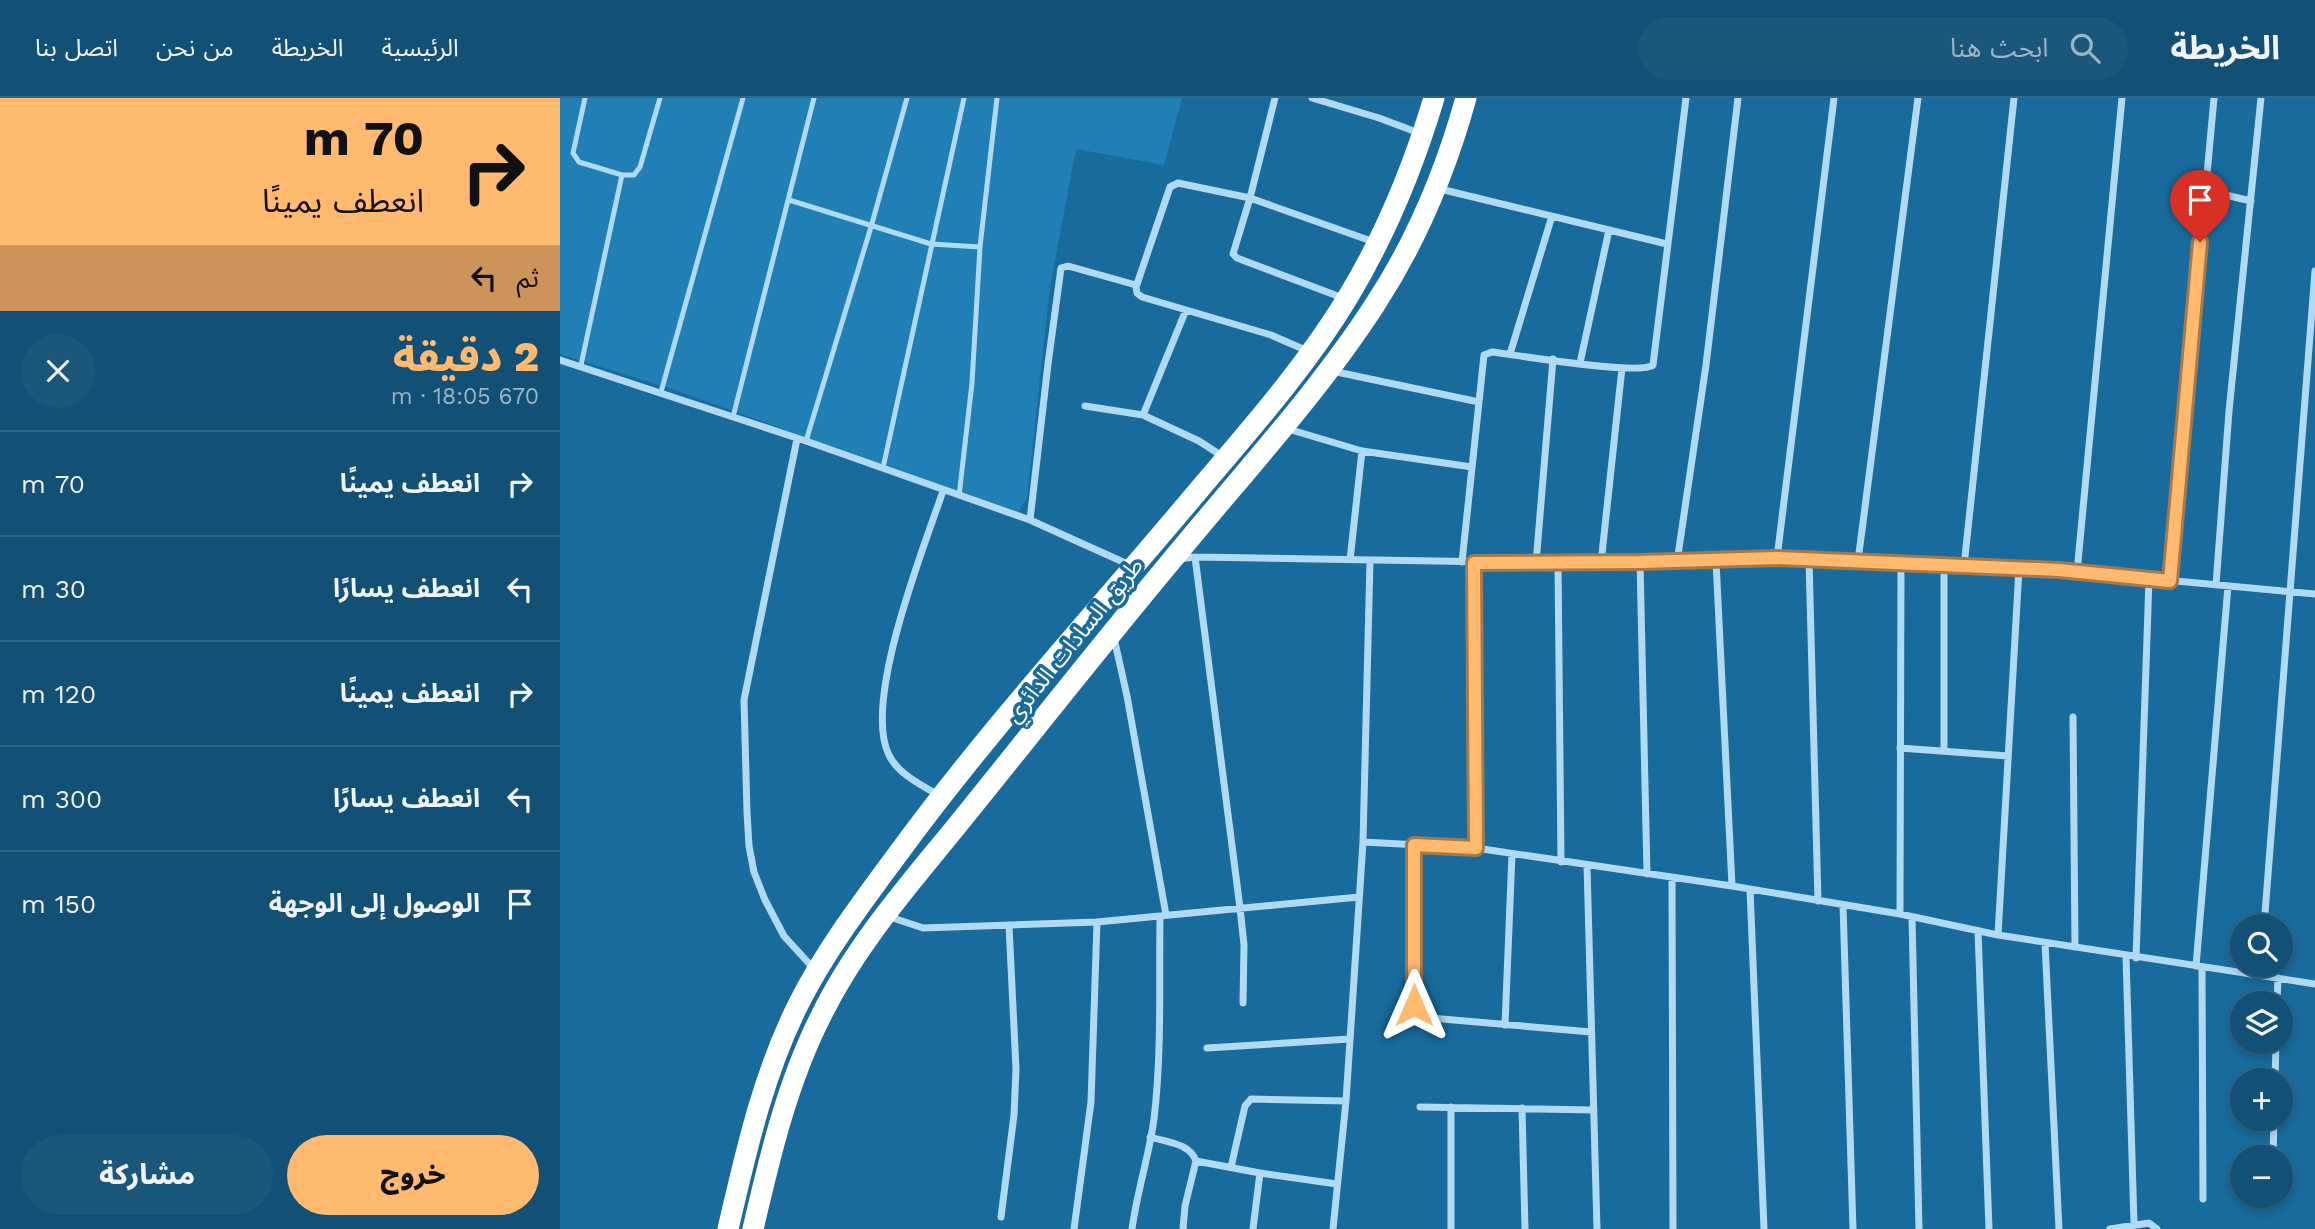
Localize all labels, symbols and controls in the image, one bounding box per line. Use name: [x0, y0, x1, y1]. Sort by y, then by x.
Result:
search box: [1638, 17, 2128, 80]
text: الخريطة: [2170, 28, 2280, 67]
icon: search: [2066, 29, 2104, 67]
text: ابحث هنا: [1950, 33, 2048, 63]
text: اتصل بنا: [35, 34, 118, 62]
text: من نحن: [156, 34, 234, 62]
text: الخريطة: [272, 34, 344, 62]
text: الرئيسية: [382, 34, 459, 62]
text: 70 m: [304, 109, 424, 167]
icon: right: [448, 126, 539, 217]
pin: [2170, 170, 2230, 242]
icon: arrive: [2181, 181, 2219, 219]
text: انعطف يمينًا: [262, 182, 424, 220]
icon: left: [465, 259, 503, 297]
text: ثم: [517, 263, 539, 293]
text: 2 دقيقة: [393, 332, 539, 381]
button: close: [21, 334, 95, 408]
text: 670 m · 18:05: [391, 383, 539, 410]
icon: right: [501, 465, 539, 503]
text: انعطف يمينًا: [340, 468, 480, 498]
text: 70 m: [21, 469, 85, 499]
street label: طريق السادات الدائري: [1000, 553, 1152, 730]
icon: left: [501, 570, 539, 608]
text: انعطف يسارًا: [333, 573, 480, 603]
text: 30 m: [21, 574, 86, 604]
icon: right: [501, 675, 539, 713]
text: انعطف يمينًا: [340, 678, 480, 708]
text: 120 m: [21, 679, 96, 709]
icon: left: [501, 780, 539, 818]
text: انعطف يسارًا: [333, 783, 480, 813]
text: 300 m: [21, 784, 102, 814]
icon: arrive: [501, 885, 539, 923]
text: الوصول إلى الوجهة: [269, 888, 480, 918]
text: 150 m: [21, 889, 96, 919]
map controls: [2230, 914, 2293, 1208]
button: search: [2230, 914, 2293, 977]
position arrow: [1377, 968, 1451, 1042]
button: layers: [2230, 991, 2293, 1054]
button: +: [2230, 1068, 2293, 1131]
button: مشاركة: [21, 1135, 273, 1215]
button: خروج: [287, 1135, 539, 1215]
button: −: [2230, 1145, 2293, 1208]

